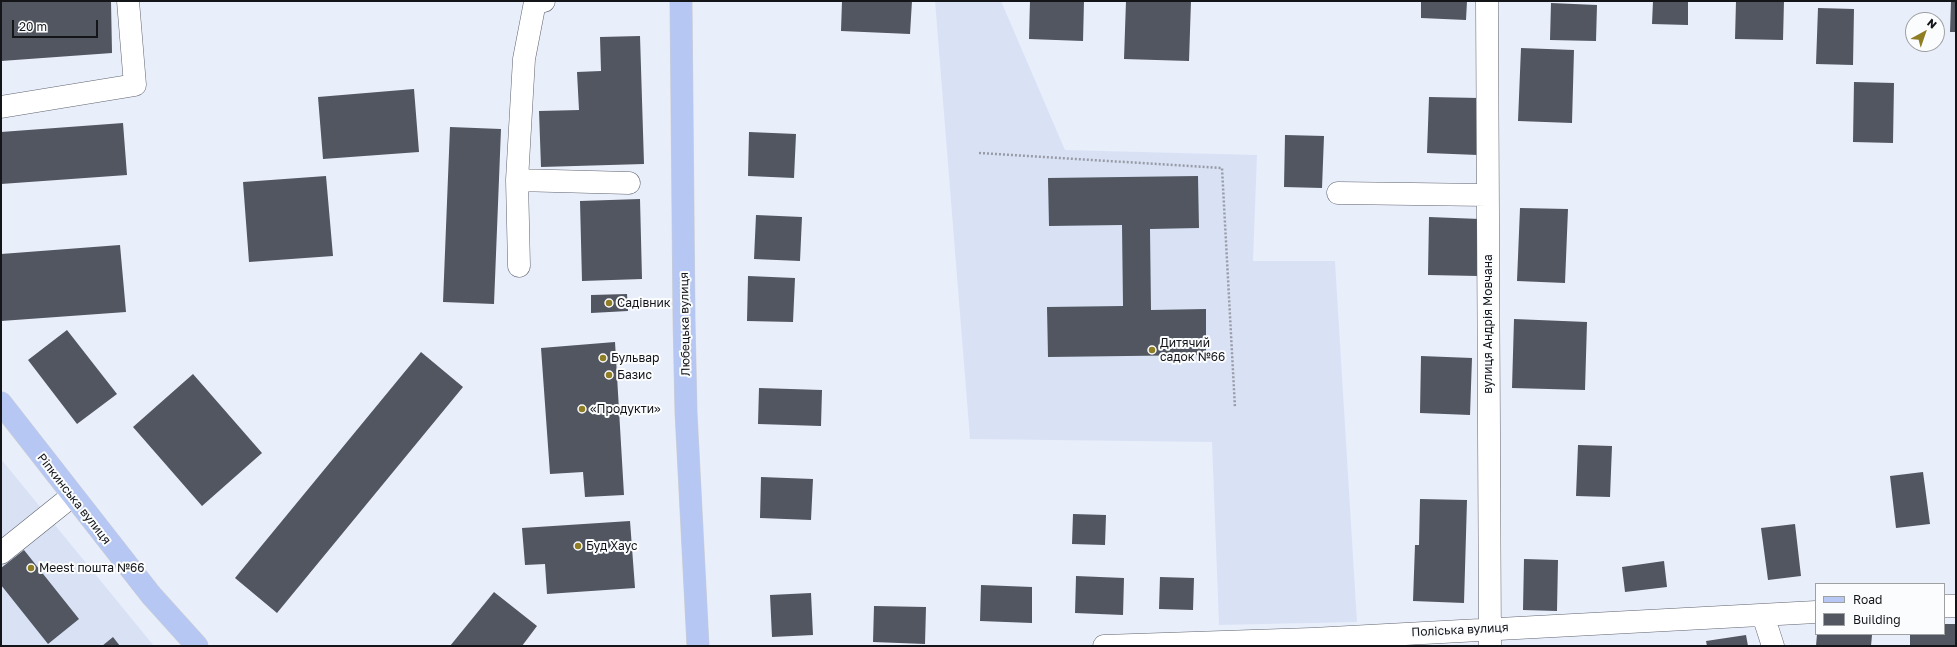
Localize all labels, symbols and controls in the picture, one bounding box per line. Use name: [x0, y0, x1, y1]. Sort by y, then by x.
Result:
scale bar: [14, 12, 100, 38]
north arrow: [1905, 12, 1945, 52]
text: N: [1925, 16, 1940, 31]
text: 20 m: [19, 19, 47, 34]
street label: вулиця Андрія Мовчана: [1481, 254, 1495, 394]
street label: Любецька вулиця: [677, 272, 693, 376]
place label: Садівник: [617, 296, 671, 310]
marker: Садівник: [604, 298, 614, 308]
place label: Дитячий садок №66: [1160, 336, 1225, 364]
marker: Дитячий садок №66: [1147, 345, 1157, 355]
place label: Бульвар: [611, 351, 659, 365]
marker: Бульвар: [598, 353, 608, 363]
place label: Базис: [617, 368, 652, 382]
marker: Базис: [604, 370, 614, 380]
place label: «Продукти»: [590, 402, 661, 416]
marker: «Продукти»: [577, 404, 587, 414]
street label: Ріпкинська вулиця: [34, 451, 114, 547]
place label: Буд Хаус: [586, 539, 638, 553]
marker: Буд Хаус: [573, 541, 583, 551]
place label: Meest пошта №66: [39, 561, 145, 575]
marker: Meest пошта №66: [26, 563, 36, 573]
legend: [1815, 583, 1945, 635]
text: Road: [1853, 592, 1882, 607]
text: Building: [1853, 612, 1901, 627]
street label: Поліська вулиця: [1411, 620, 1509, 640]

